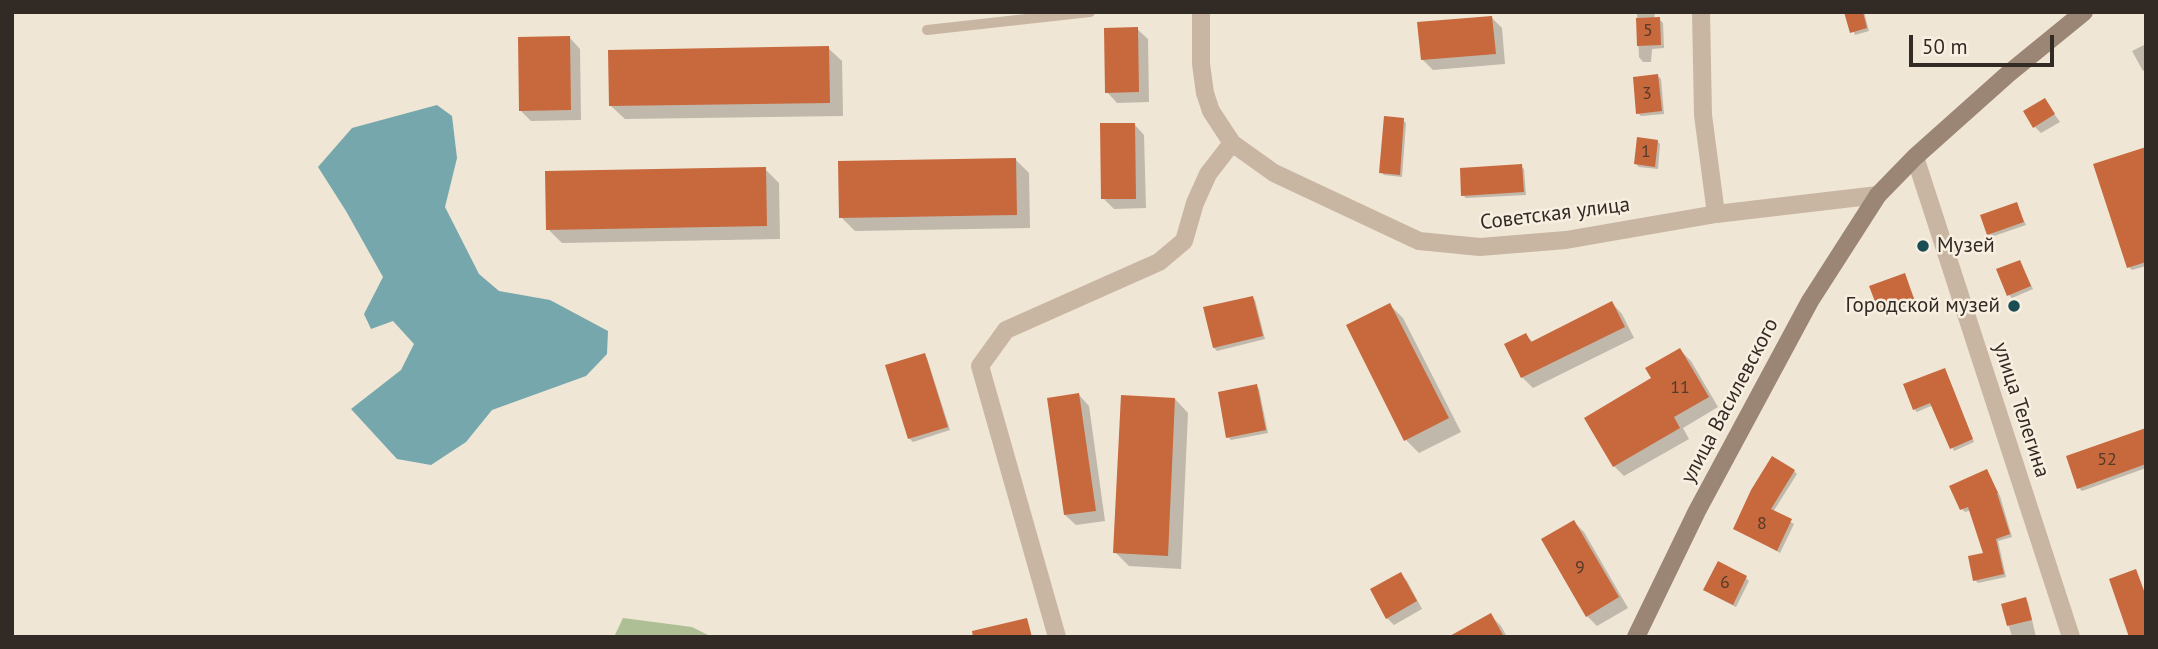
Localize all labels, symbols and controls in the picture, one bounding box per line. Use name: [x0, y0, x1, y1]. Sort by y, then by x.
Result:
house number: 5: [1643, 20, 1653, 42]
scale bar: [1913, 21, 2058, 65]
text: 50 m: [1922, 33, 1968, 60]
house number: 3: [1642, 83, 1652, 105]
house number: 1: [1641, 141, 1651, 163]
street label: Советская улица: [1479, 192, 1631, 236]
place label: Музей: [1937, 233, 1995, 259]
marker: Музей: [1915, 238, 1931, 254]
place label: Городской музей: [1846, 293, 2000, 319]
marker: Городской музей: [2006, 298, 2022, 314]
street label: улица Василевского: [1676, 314, 1784, 488]
street label: улица Телегина: [1987, 339, 2055, 481]
house number: 11: [1670, 377, 1690, 399]
house number: 52: [2097, 449, 2117, 471]
house number: 8: [1757, 513, 1767, 535]
house number: 9: [1575, 557, 1585, 579]
house number: 6: [1720, 572, 1730, 594]

